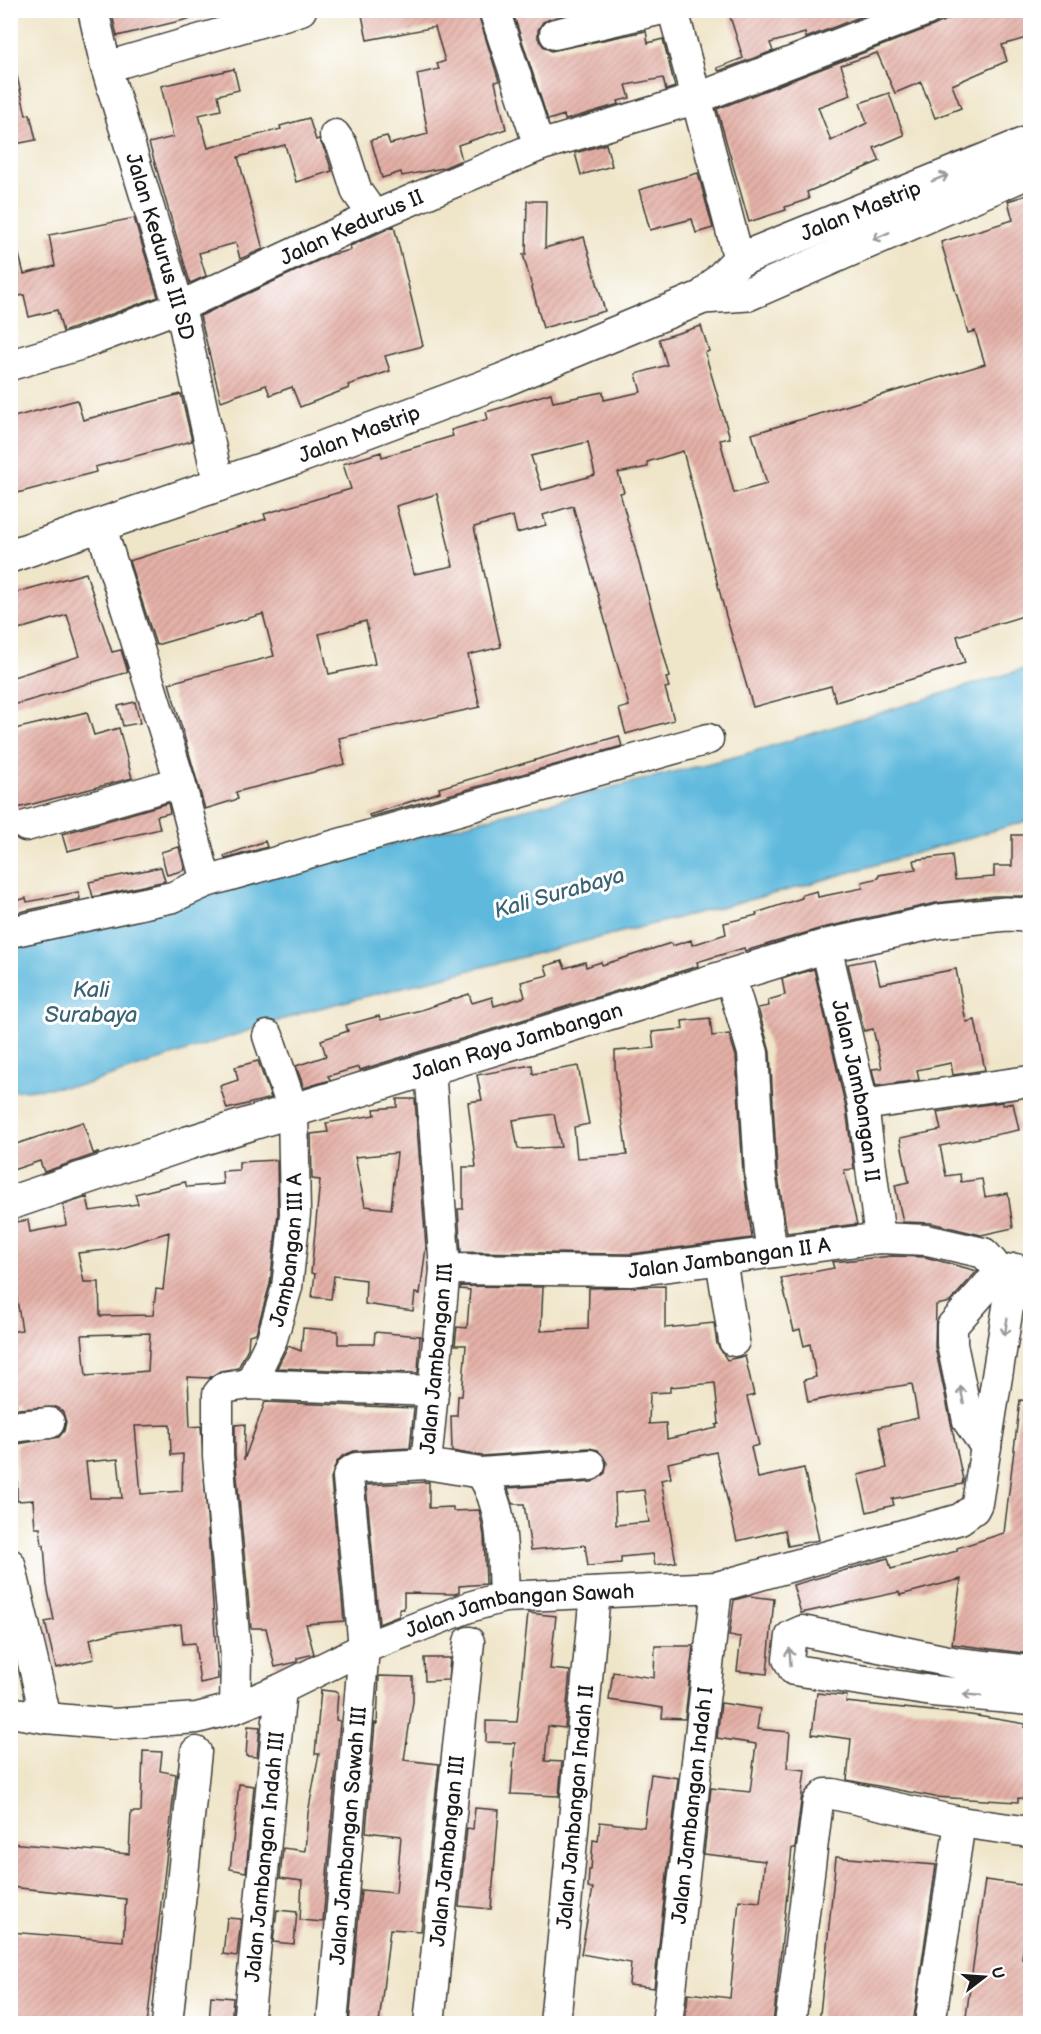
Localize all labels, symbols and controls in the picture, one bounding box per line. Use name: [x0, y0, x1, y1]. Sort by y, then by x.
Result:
street label: Jalan Kedurus III SD: [120, 150, 199, 342]
one-way arrow: [930, 172, 949, 183]
street label: Jalan Mastrip: [797, 175, 925, 247]
street label: Jalan Kedurus II: [276, 185, 427, 271]
one-way arrow: [872, 231, 890, 242]
street label: Jalan Mastrip: [295, 400, 424, 469]
water label: Kali Surabaya: [491, 862, 628, 925]
water label: Kali Surabaya: [44, 977, 138, 1029]
street label: Jalan Jambangan II: [826, 997, 885, 1184]
street label: Jalan Raya Jambangan: [408, 998, 626, 1086]
street label: Jambangan III A: [264, 1173, 308, 1330]
street label: Jalan Jambangan II A: [626, 1233, 832, 1284]
street label: Jalan Jambangan III: [415, 1262, 458, 1455]
one-way arrow: [1000, 1317, 1011, 1336]
one-way arrow: [956, 1386, 967, 1405]
street label: Jalan Jambangan Sawah: [402, 1579, 635, 1644]
one-way arrow: [785, 1647, 796, 1667]
street label: Jalan Jambangan Indah II: [552, 1684, 599, 1930]
street label: Jalan Jambangan Indah I: [667, 1686, 718, 1925]
one-way arrow: [963, 1689, 983, 1700]
street label: Jalan Jambangan Sawah III: [325, 1705, 372, 1966]
street label: Jalan Jambangan Indah III: [240, 1730, 290, 1983]
street label: Jalan Jambangan III: [425, 1754, 470, 1948]
north arrow: [954, 1947, 1014, 2007]
text: U: [986, 1965, 1008, 1981]

